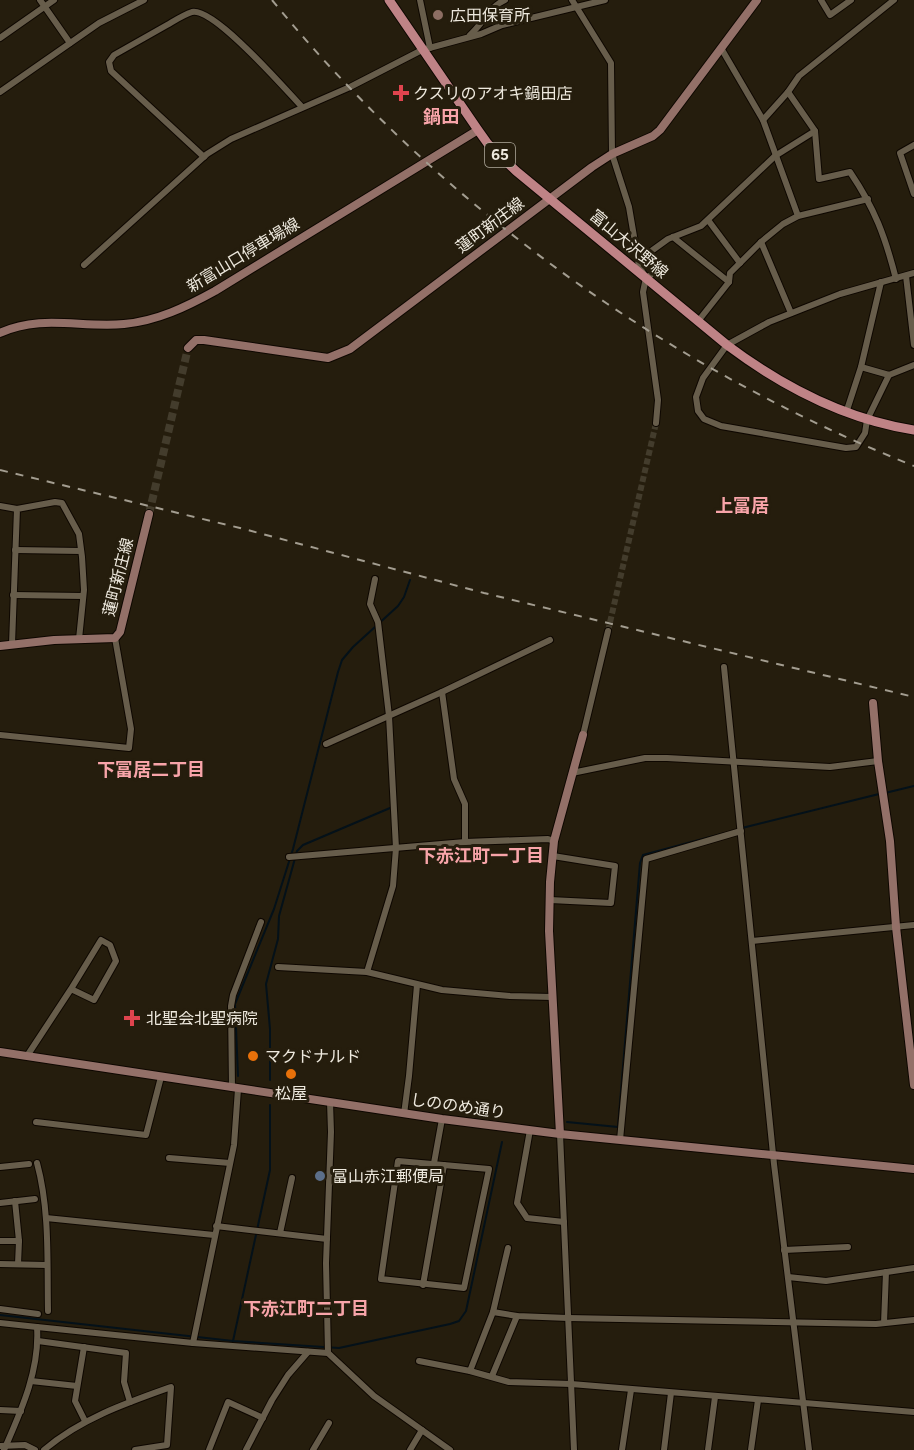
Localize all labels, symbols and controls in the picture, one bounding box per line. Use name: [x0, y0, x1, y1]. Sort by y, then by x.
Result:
place label: 広田保育所: [450, 6, 530, 25]
marker: 広田保育所: [431, 8, 445, 22]
place label: クスリのアオキ鍋田店: [413, 84, 573, 103]
marker: クスリのアオキ鍋田店: [394, 86, 408, 100]
district label: 鍋田: [423, 106, 459, 128]
road number: 65: [485, 143, 515, 167]
street label: 蓮町新庄線: [452, 193, 528, 257]
street label: 富山大沢野線: [586, 206, 672, 282]
street label: 新富山口停車場線: [183, 214, 303, 296]
district label: 上冨居: [715, 495, 769, 517]
street label: 蓮町新庄線: [99, 536, 137, 618]
district label: 下冨居二丁目: [97, 759, 205, 781]
district label: 下赤江町一丁目: [418, 845, 544, 867]
marker: 北聖会北聖病院: [123, 1009, 141, 1027]
place label: 北聖会北聖病院: [146, 1009, 258, 1028]
place label: マクドナルド: [265, 1047, 361, 1066]
marker: マクドナルド: [246, 1049, 260, 1063]
marker: 松屋: [284, 1067, 298, 1081]
place label: 松屋: [275, 1084, 307, 1103]
street label: しののめ通り: [409, 1090, 507, 1122]
place label: 富山赤江郵便局: [332, 1167, 444, 1186]
marker: 富山赤江郵便局: [313, 1169, 327, 1183]
district label: 下赤江町二丁目: [243, 1298, 369, 1320]

